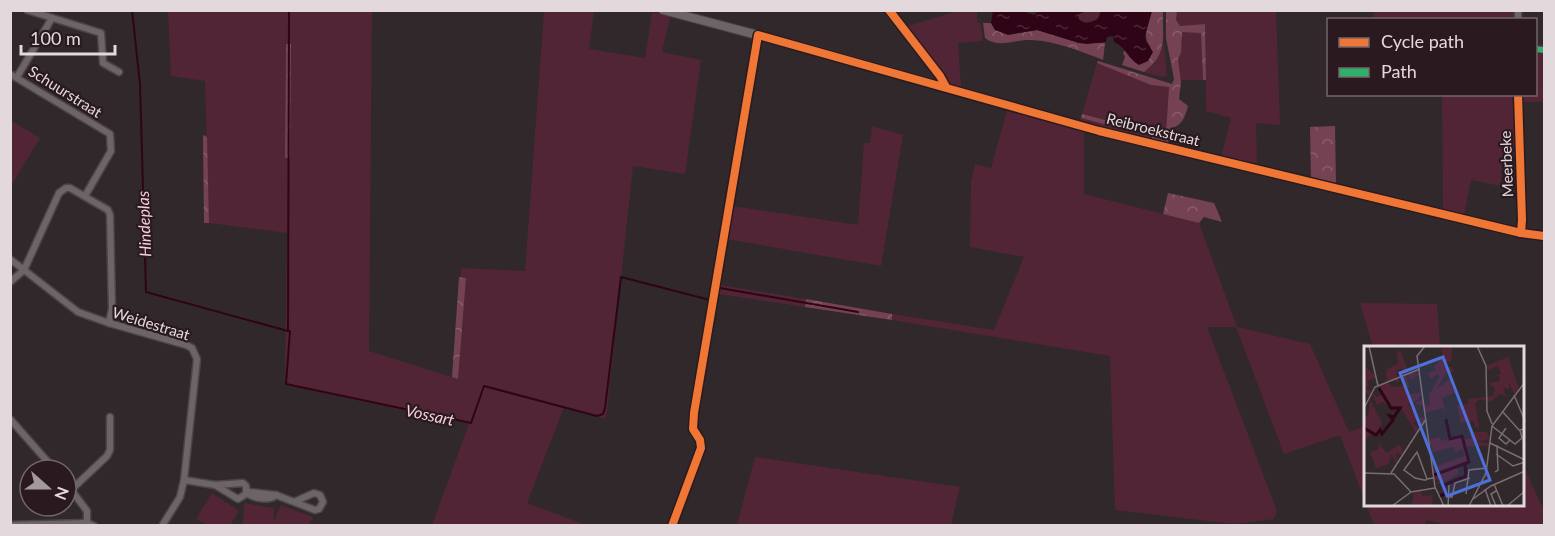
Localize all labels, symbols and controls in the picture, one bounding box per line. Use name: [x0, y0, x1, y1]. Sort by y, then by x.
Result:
scale bar: [21, 18, 116, 56]
legend: [1327, 18, 1537, 96]
text: 100 m: [30, 27, 81, 49]
text: Cycle path: [1381, 30, 1464, 52]
text: Path: [1381, 60, 1417, 82]
street label: Schuurstraat: [25, 61, 106, 121]
street label: Reibroekstraat: [1105, 109, 1202, 149]
street label: Meerbeke: [1496, 130, 1516, 198]
water label: Hindeplas: [133, 190, 154, 257]
street label: Weidestraat: [110, 303, 193, 344]
inset map: [1364, 346, 1525, 506]
water label: Vossart: [404, 400, 457, 429]
north arrow: [18, 458, 78, 518]
text: N: [51, 484, 74, 503]

